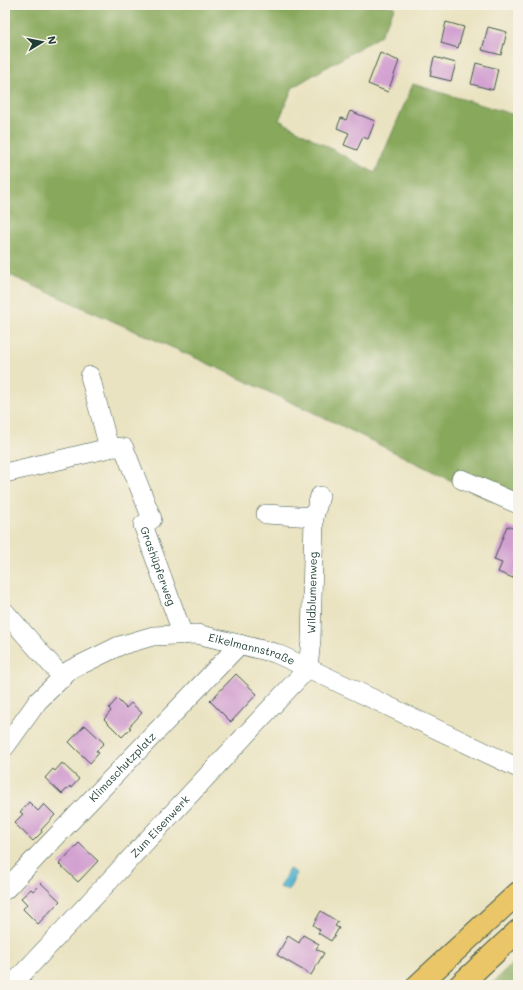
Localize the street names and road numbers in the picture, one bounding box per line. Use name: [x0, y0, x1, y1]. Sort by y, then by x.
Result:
street label: Grashüpferweg: [137, 524, 180, 608]
street label: Wildblumenweg: [303, 552, 320, 634]
street label: Eikelmannstraße: [207, 629, 298, 668]
street label: Klimaschutzplatz: [85, 729, 159, 805]
street label: Zum Eisenwerk: [127, 791, 193, 861]

